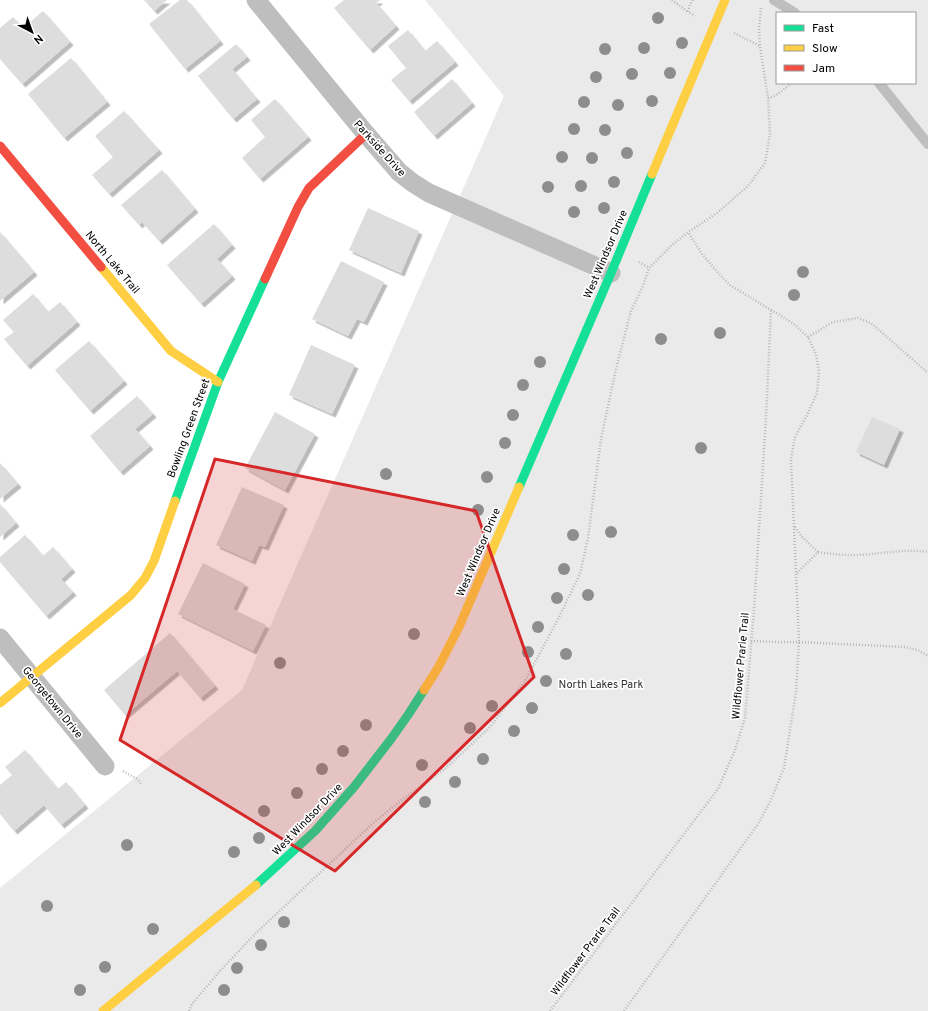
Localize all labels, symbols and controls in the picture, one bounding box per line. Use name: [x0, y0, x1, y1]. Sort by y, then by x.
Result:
north arrow: [12, 12, 52, 52]
legend: [776, 12, 916, 84]
text: Fast: [812, 21, 834, 37]
text: N: [30, 31, 45, 47]
text: Slow: [812, 41, 838, 57]
text: Jam: [812, 61, 835, 77]
street label: Parkside Drive: [350, 118, 408, 180]
street label: West Windsor Drive: [581, 208, 631, 301]
street label: North Lake Trail: [82, 228, 143, 297]
street label: Bowling Green Street: [164, 377, 213, 480]
street label: West Windsor Drive: [454, 506, 504, 599]
street label: Wildflower Prarie Trail: [729, 612, 753, 720]
street label: Georgetown Drive: [19, 664, 86, 741]
park label: North Lakes Park: [559, 678, 644, 692]
street label: West Windsor Drive: [270, 781, 346, 859]
street label: Wildflower Prarie Trail: [548, 905, 624, 999]

